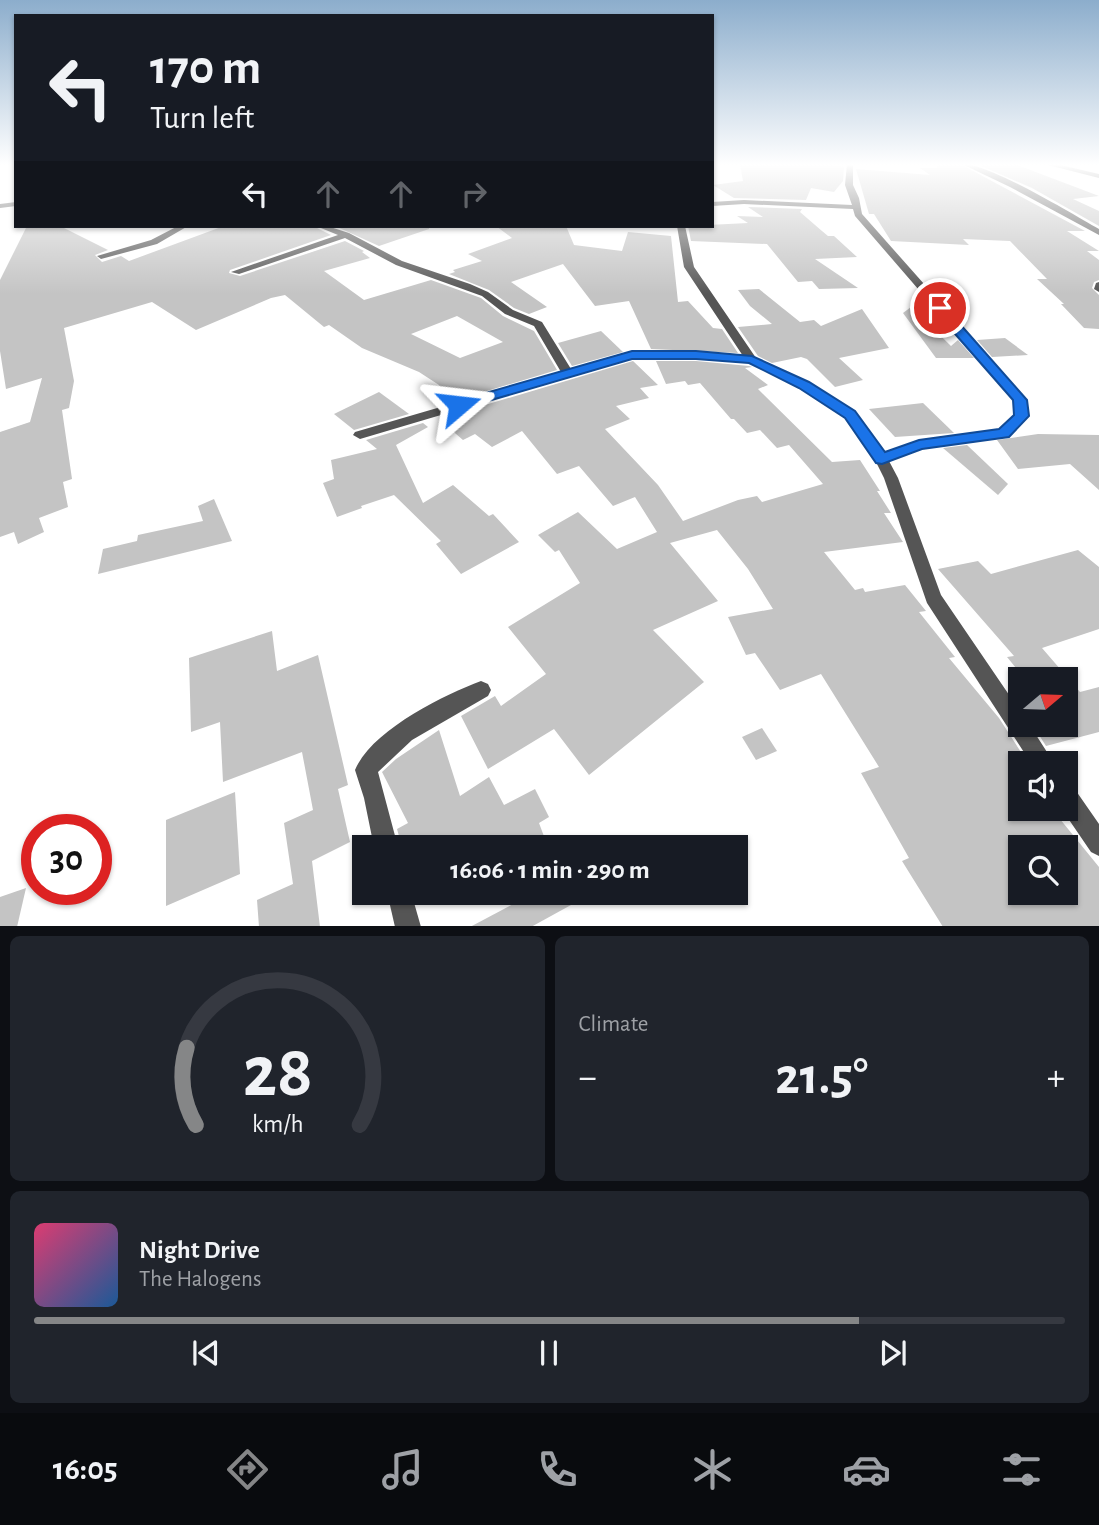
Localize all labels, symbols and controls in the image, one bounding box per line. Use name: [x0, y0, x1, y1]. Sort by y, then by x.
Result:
icon: left: [35, 42, 126, 133]
text: 170 m: [150, 44, 261, 93]
text: Turn left: [150, 102, 254, 134]
icon: left: [236, 175, 274, 213]
icon: ahead: [309, 175, 347, 213]
icon: ahead: [382, 175, 420, 213]
icon: right: [455, 175, 493, 213]
pin: [910, 278, 970, 338]
icon: arrive: [921, 289, 959, 327]
position arrow: [422, 368, 496, 442]
north arrow: [1008, 667, 1078, 737]
map controls: [1008, 667, 1078, 905]
button: sound: [1008, 751, 1078, 821]
speed limit sign: 30: [21, 814, 112, 905]
button: search: [1008, 835, 1078, 905]
text: 16:06 · 1 min · 290 m: [450, 857, 650, 883]
text: Climate: [579, 1013, 648, 1036]
text: 28: [242, 1037, 312, 1110]
text: 21.5°: [775, 1051, 868, 1103]
text: −: [579, 1059, 597, 1097]
text: +: [1047, 1059, 1065, 1097]
text: km/h: [251, 1111, 303, 1136]
text: Night Drive: [139, 1237, 260, 1263]
text: The Halogens: [139, 1268, 261, 1291]
icon: previous: [187, 1334, 225, 1372]
icon: pause: [530, 1334, 568, 1372]
icon: next: [874, 1334, 912, 1372]
icon: directions: [223, 1445, 272, 1494]
icon: music: [378, 1445, 427, 1494]
icon: phone: [533, 1445, 582, 1494]
icon: climate: [688, 1445, 737, 1494]
icon: car: [842, 1445, 891, 1494]
icon: filters: [997, 1445, 1046, 1494]
text: 16:05: [53, 1453, 118, 1485]

